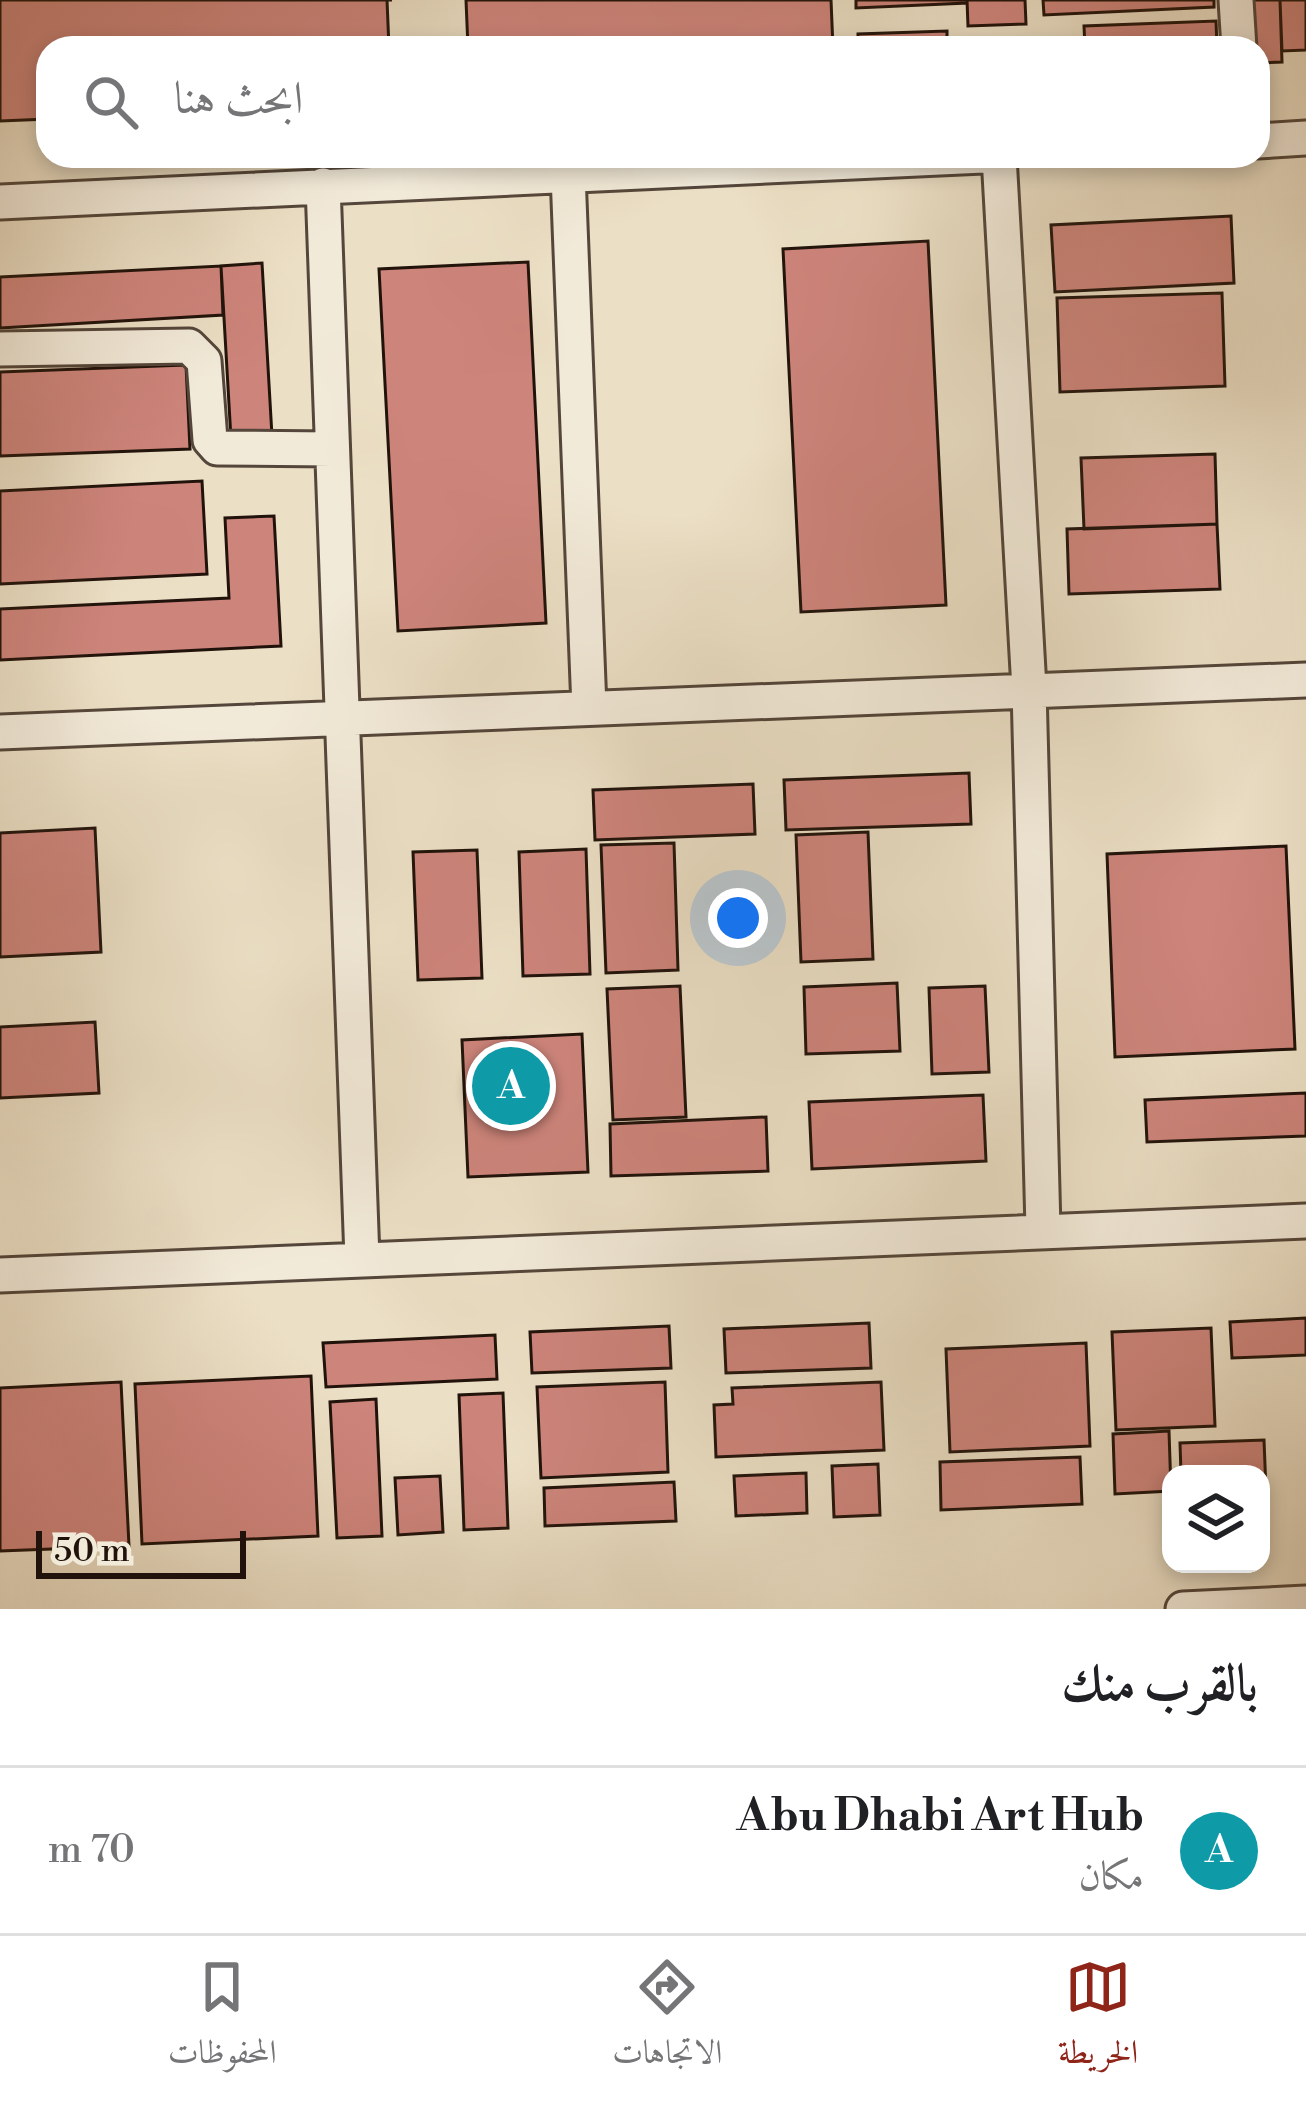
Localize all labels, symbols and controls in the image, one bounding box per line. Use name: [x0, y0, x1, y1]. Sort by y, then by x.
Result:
search box: [36, 36, 1270, 168]
icon: search: [78, 69, 144, 135]
text: ابحث هنا: [174, 71, 303, 128]
your location: [708, 888, 768, 948]
pin: A: [472, 1041, 550, 1131]
map controls: [1162, 1465, 1270, 1573]
button: layers: [1162, 1465, 1270, 1573]
scale bar: [36, 1525, 246, 1578]
text: 50 m: [54, 1531, 130, 1572]
text: بالقرب منك: [1061, 1653, 1258, 1717]
text: Abu Dhabi Art Hub: [737, 1788, 1144, 1845]
text: 70 m: [48, 1826, 135, 1875]
text: A: [1205, 1826, 1233, 1875]
text: مكان: [1079, 1853, 1144, 1902]
tab: المحفوظات: [168, 1954, 277, 2084]
tab: الاتجاهات: [612, 1954, 722, 2084]
tab: الخريطة: [1058, 1954, 1138, 2084]

